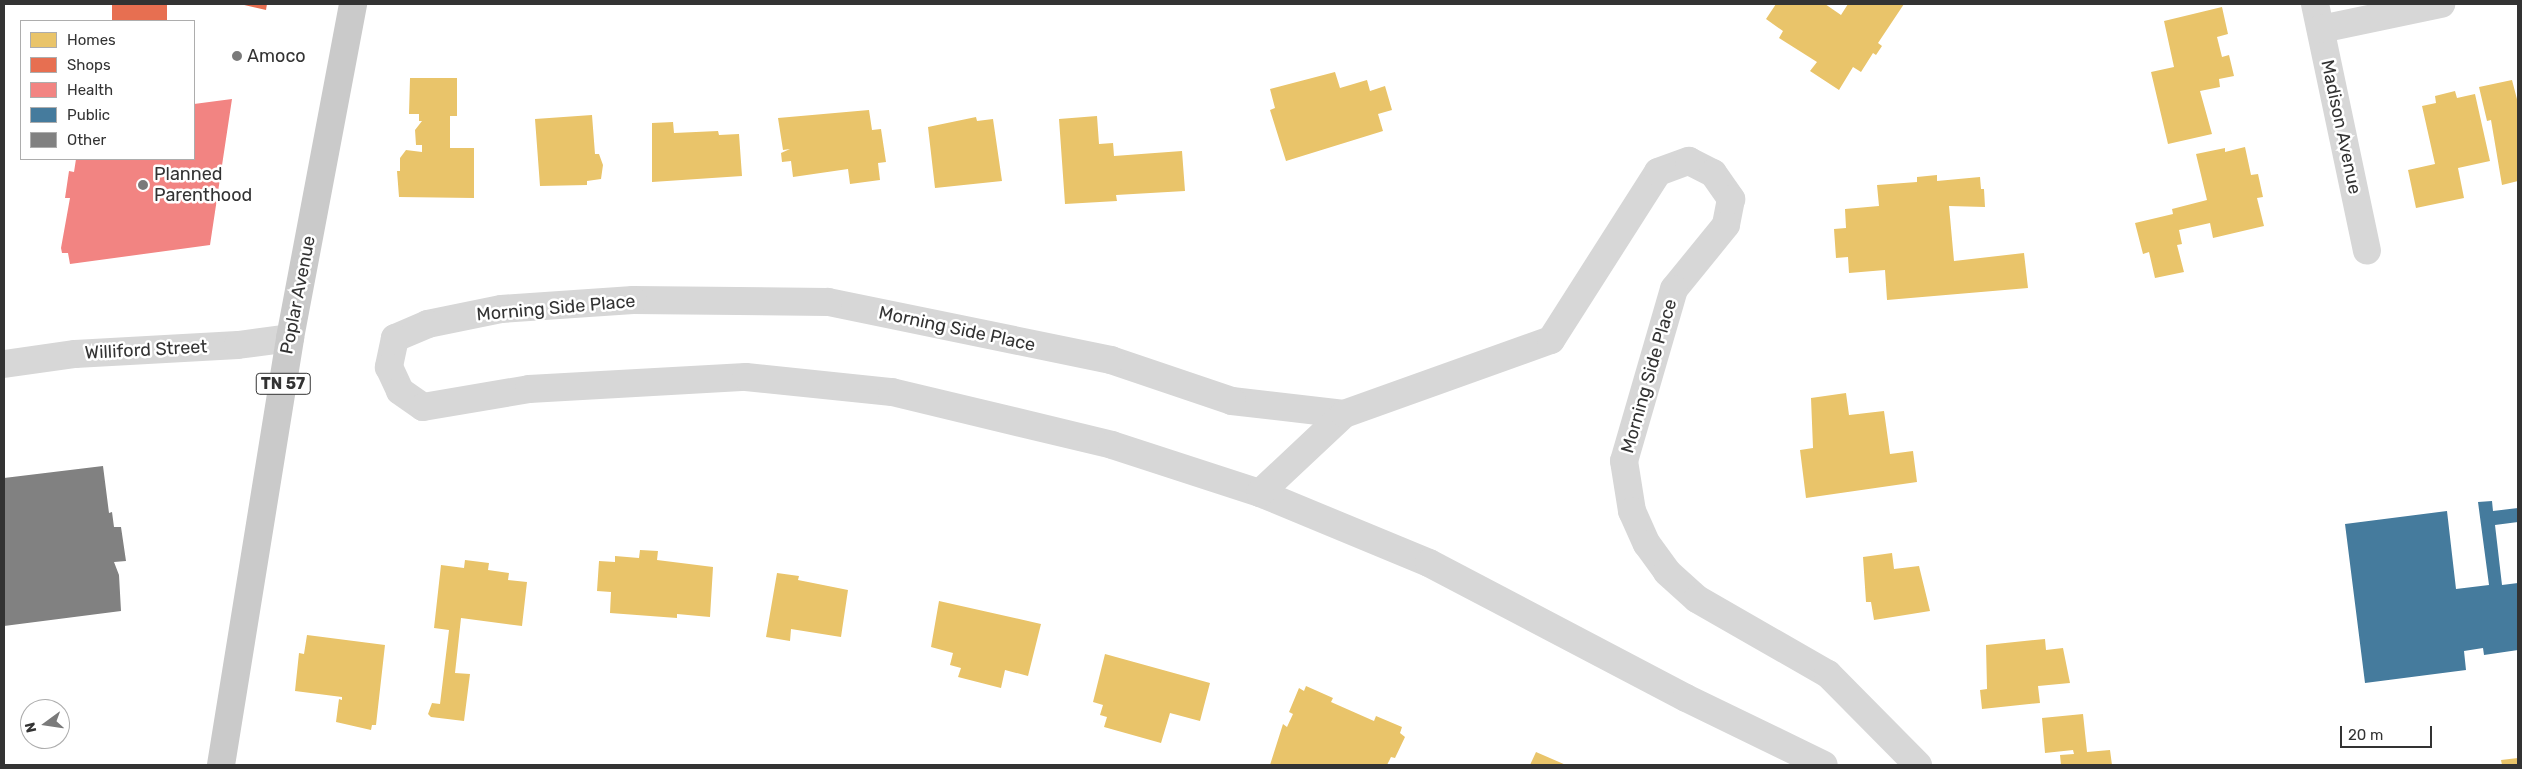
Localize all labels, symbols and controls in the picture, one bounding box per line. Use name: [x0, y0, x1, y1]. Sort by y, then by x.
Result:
legend: [20, 20, 195, 160]
text: Homes: [67, 31, 116, 49]
place label: Amoco: [247, 45, 306, 67]
marker: Amoco: [231, 50, 243, 62]
text: Shops: [67, 56, 111, 74]
street label: Madison Avenue: [2316, 58, 2366, 196]
text: Health: [67, 81, 113, 99]
text: Public: [67, 106, 110, 124]
text: Other: [67, 131, 106, 149]
place label: Planned Parenthood: [154, 164, 252, 206]
marker: Planned Parenthood: [136, 178, 150, 192]
street label: Poplar Avenue: [276, 234, 320, 356]
street label: Morning Side Place: [476, 290, 636, 326]
street label: Morning Side Place: [1617, 296, 1681, 456]
street label: Morning Side Place: [877, 302, 1037, 356]
street label: Williford Street: [84, 336, 208, 364]
road number: TN 57: [256, 370, 310, 398]
north arrow: [20, 699, 70, 749]
scale bar: [2342, 716, 2434, 748]
text: N: [21, 721, 40, 734]
text: 20 m: [2348, 726, 2383, 744]

